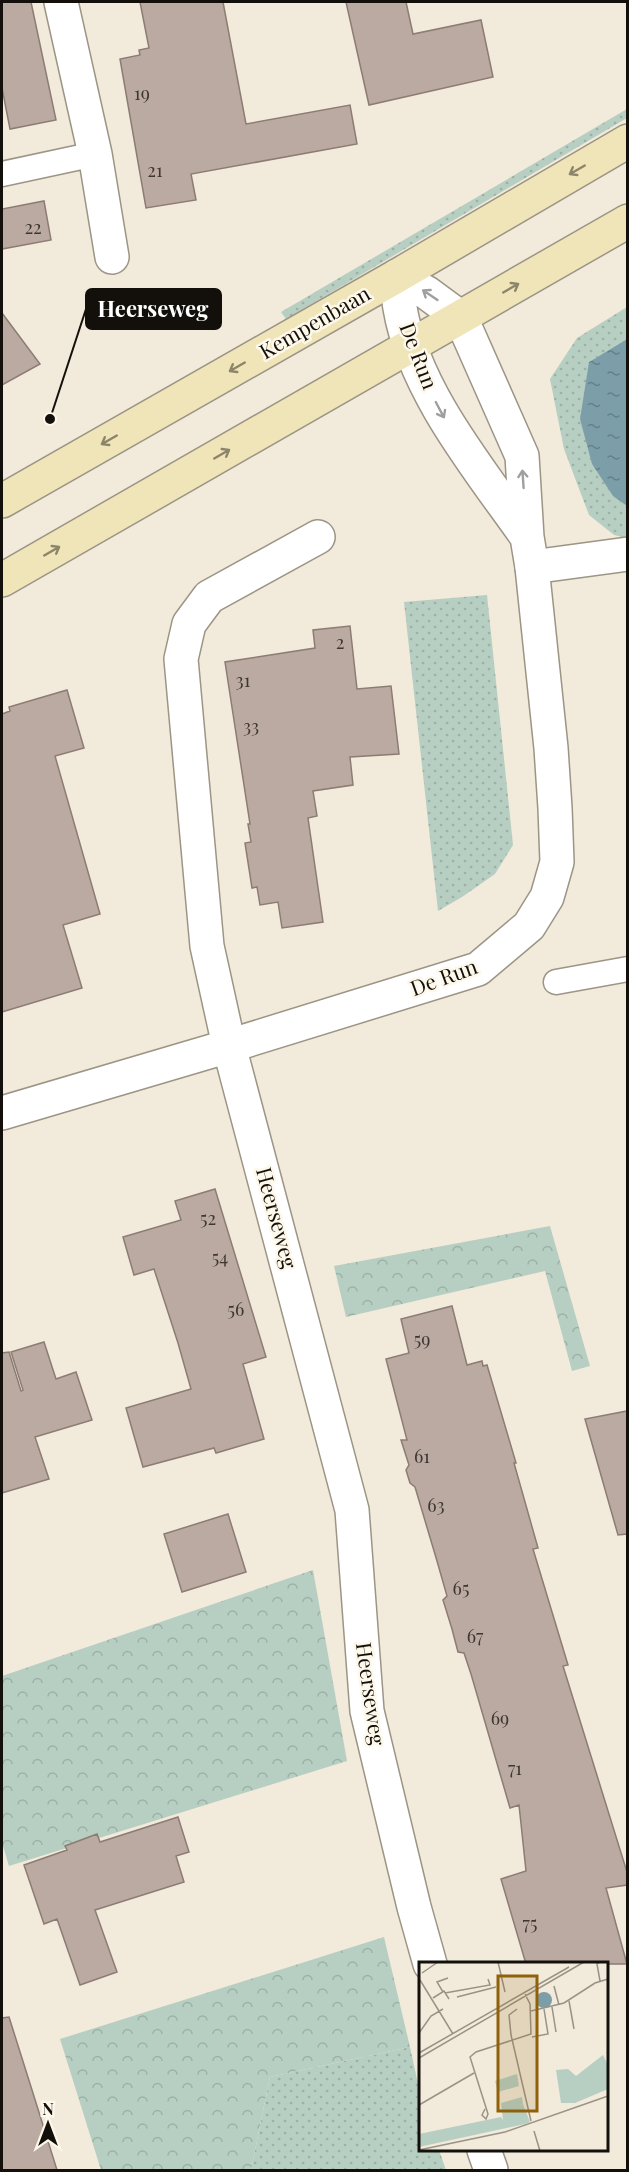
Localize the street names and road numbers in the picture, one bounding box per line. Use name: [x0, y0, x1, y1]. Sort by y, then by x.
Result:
street label: Kempenbaan: [253, 278, 375, 364]
street label: De Run: [394, 318, 446, 393]
street label: De Run: [406, 951, 481, 1001]
street label: Heerseweg: [251, 1164, 305, 1271]
street label: Heerseweg: [351, 1640, 393, 1747]

